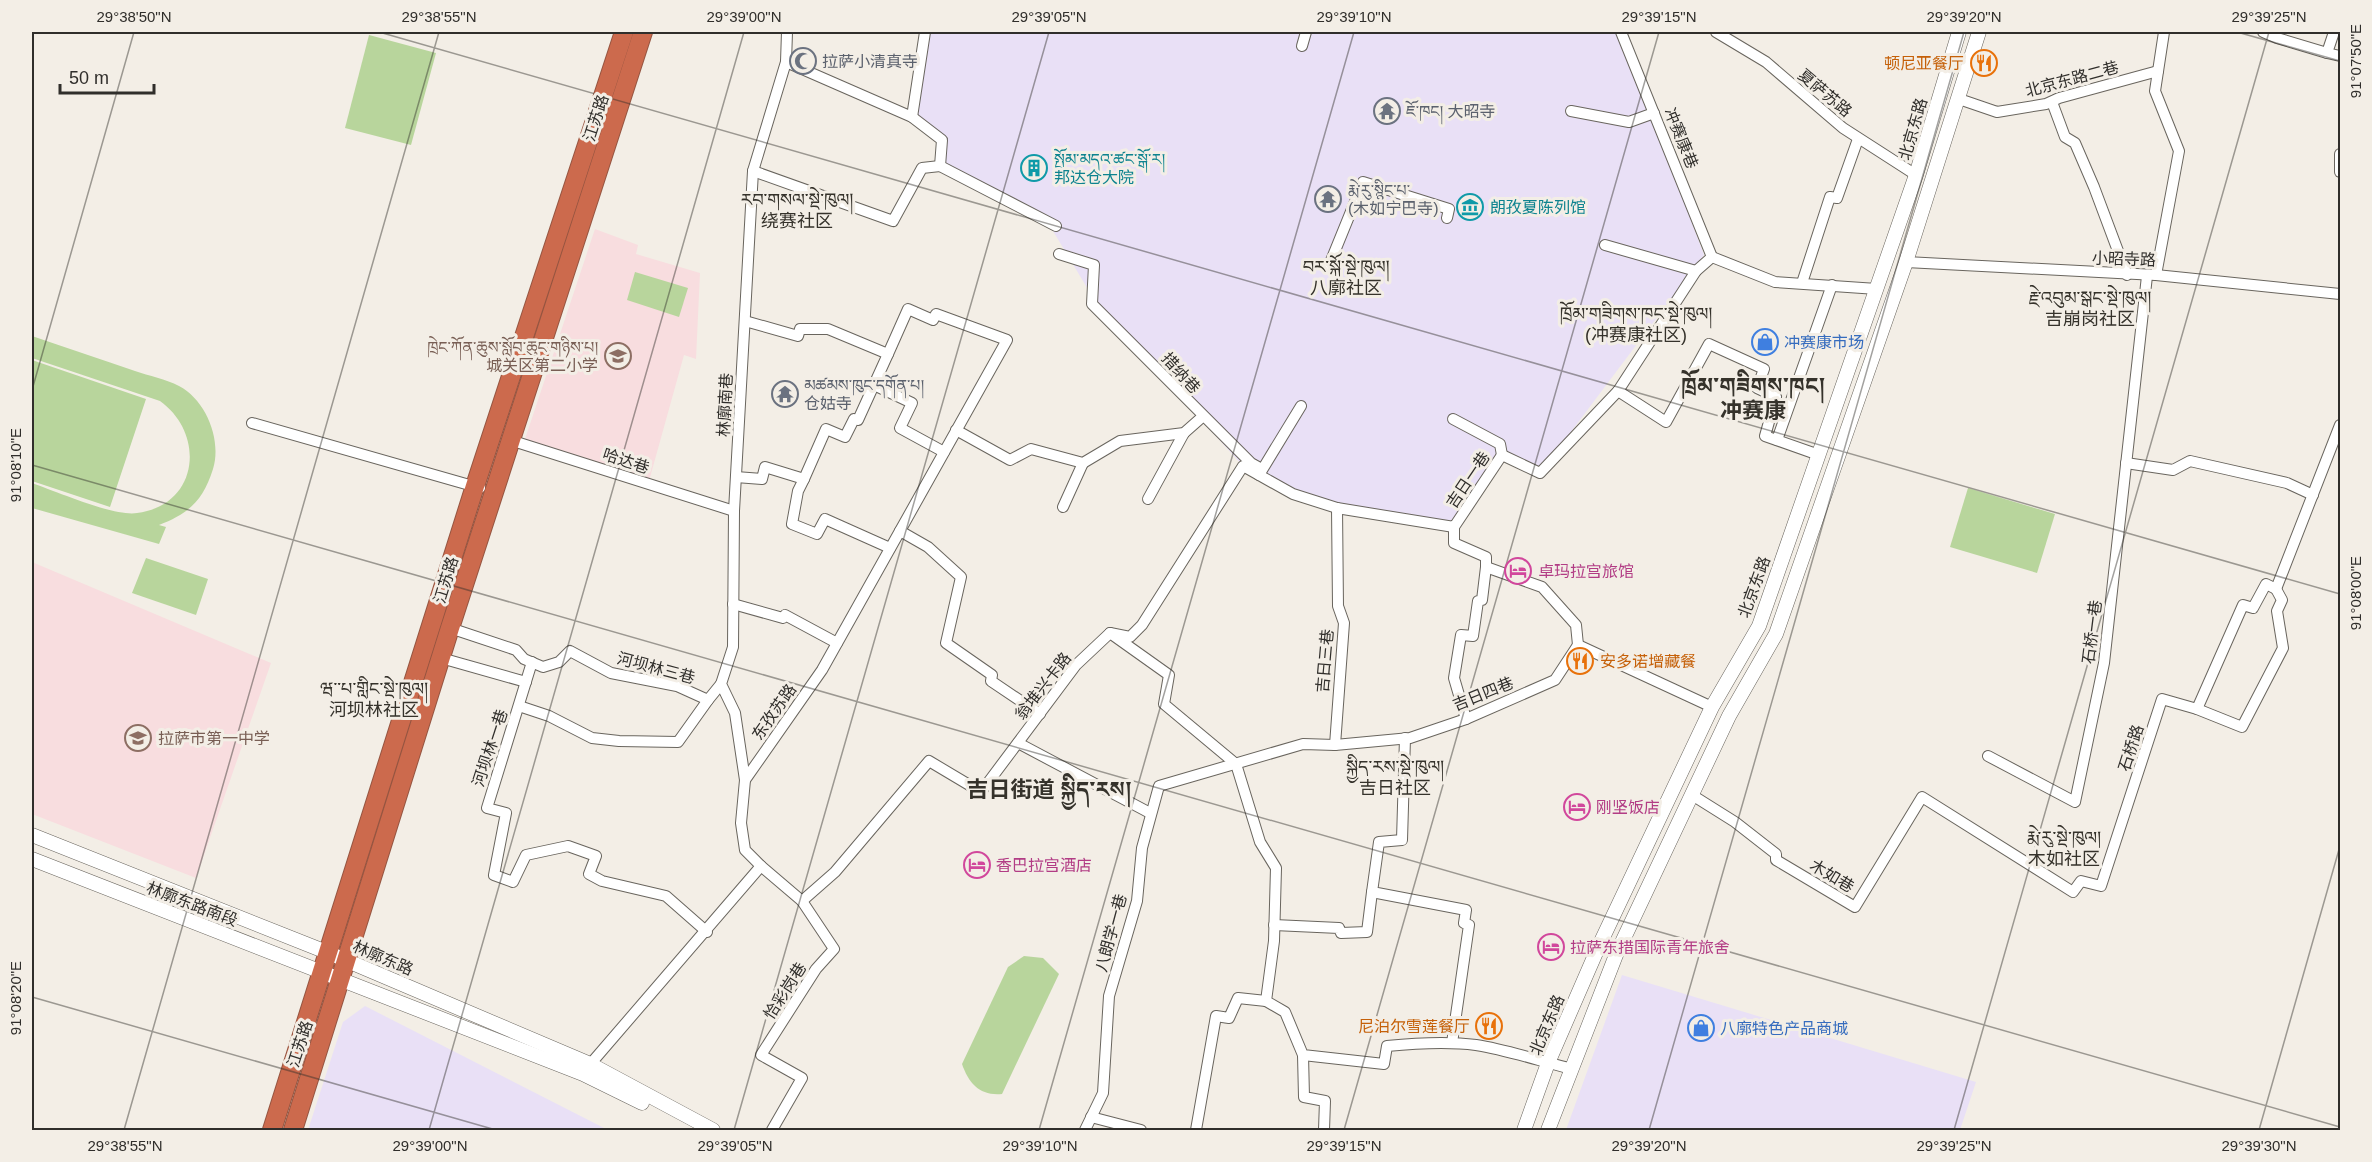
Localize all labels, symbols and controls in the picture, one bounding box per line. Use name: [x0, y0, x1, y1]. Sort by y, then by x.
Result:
text: 29°38'50"N: [96, 8, 172, 25]
text: 29°38'55"N: [401, 8, 477, 25]
text: 29°39'00"N: [706, 8, 782, 25]
text: 29°39'05"N: [1011, 8, 1087, 25]
text: 29°39'10"N: [1316, 8, 1392, 25]
text: 29°39'15"N: [1621, 8, 1697, 25]
text: 29°39'20"N: [1926, 8, 2002, 25]
text: 29°39'25"N: [2231, 8, 2307, 25]
text: 91°07'50"E: [2347, 24, 2364, 98]
mosque icon: 拉萨小清真寺: [788, 46, 818, 76]
restaurant icon: 顿尼亚餐厅: [1969, 48, 1999, 78]
place label: 拉萨小清真寺: [822, 53, 918, 70]
place label: 顿尼亚餐厅: [1884, 55, 1964, 72]
scale bar: [60, 57, 154, 95]
street label: 北京东路二巷: [2023, 58, 2121, 100]
street label: 夏萨苏路: [1795, 66, 1855, 120]
text: 50 m: [69, 68, 109, 88]
street label: 江苏路: [580, 93, 612, 143]
temple icon: ཇོ་ཁང། 大昭寺: [1372, 96, 1402, 126]
street label: 北京东路: [1896, 96, 1930, 162]
place label: ཇོ་ཁང། 大昭寺: [1405, 99, 1496, 125]
street label: 冲赛康巷: [1661, 105, 1701, 171]
place label: སྤོམ་མདའ་ཚང་སྒོ་ར། 邦达仓大院: [1054, 147, 1165, 186]
building icon: སྤོམ་མདའ་ཚང་སྒོ་ར། 邦达仓大院: [1019, 153, 1049, 183]
place label: རྨེ་རུ་སྙིང་པ་ (木如宁巴寺): [1348, 179, 1439, 217]
temple icon: རྨེ་རུ་སྙིང་པ་ (木如宁巴寺): [1313, 184, 1343, 214]
district label: རབ་གསལ་སྡེ་ཁུལ། 绕赛社区: [741, 186, 853, 231]
museum icon: 朗孜夏陈列馆: [1455, 192, 1485, 222]
place label: 朗孜夏陈列馆: [1490, 198, 1586, 216]
street label: 小昭寺路: [2092, 249, 2156, 269]
district label: བར་སྐོ་སྡེ་ཁུལ། 八廓社区: [1302, 252, 1390, 298]
district label: རྗེ་འབུམ་སྒང་སྡེ་ཁུལ། 吉崩岗社区: [2029, 284, 2151, 329]
district label: ཁྲོམ་གཟིགས་ཁང་སྡེ་ཁུལ། (冲赛康社区): [1559, 300, 1712, 345]
shop icon: 冲赛康市场: [1750, 327, 1780, 357]
place label: 冲赛康市场: [1784, 334, 1864, 351]
place label: ཁྲེང་ཀོན་ཆུས་སློབ་ཆུང་གཉིས་པ། 城关区第二小学: [427, 335, 598, 374]
school or university icon: ཁྲེང་ཀོན་ཆུས་སློབ་ཆུང་གཉིས་པ། 城关区第二小学: [603, 341, 633, 371]
street label: 措纳巷: [1159, 349, 1203, 397]
district label: ཁྲོམ་གཟིགས་ཁང། 冲赛康: [1681, 368, 1825, 423]
street label: 林廓南巷: [715, 373, 735, 437]
place label: མཚམས་ཁུང་དགོན་པ། 仓姑寺: [804, 373, 925, 412]
temple icon: མཚམས་ཁུང་དགོན་པ། 仓姑寺: [770, 379, 800, 409]
text: 91°08'10"E: [7, 428, 24, 502]
street label: 哈达巷: [601, 445, 651, 477]
street label: 吉日一巷: [1443, 449, 1493, 511]
street label: 北京东路: [1735, 554, 1773, 620]
street label: 江苏路: [431, 555, 461, 605]
hotel icon: 卓玛拉宫旅馆: [1503, 556, 1533, 586]
text: 91°08'00"E: [2347, 556, 2364, 630]
place label: 卓玛拉宫旅馆: [1538, 563, 1634, 580]
street label: 石桥一巷: [2080, 599, 2104, 665]
street label: 吉日三巷: [1314, 628, 1336, 694]
restaurant icon: 安多诺增藏餐: [1565, 646, 1595, 676]
street label: 河坝林三巷: [615, 649, 697, 687]
street label: 翁堆兴卡路: [1012, 649, 1074, 723]
place label: 安多诺增藏餐: [1600, 653, 1696, 670]
street label: 吉日四巷: [1450, 674, 1516, 714]
district label: ཝ་་པ་གླིང་སྡེ་ཁུལ། 河坝林社区: [320, 675, 428, 720]
street label: 东孜苏路: [748, 680, 799, 743]
street label: 河坝林一巷: [470, 707, 510, 789]
school or university icon: 拉萨市第一中学: [123, 723, 153, 753]
street label: 石桥路: [2115, 723, 2147, 773]
place label: 拉萨市第一中学: [158, 730, 270, 747]
district label: སྐྱིད་རས་སྡེ་ཁུལ། 吉日社区: [1346, 753, 1444, 798]
district label: 吉日街道 སྐྱིད་རས།: [966, 772, 1132, 810]
hotel icon: 刚坚饭店: [1562, 792, 1592, 822]
place label: 刚坚饭店: [1596, 799, 1660, 816]
district label: རྨེ་རུ་སྡེ་ཁུལ། 木如社区: [2027, 824, 2101, 869]
hotel icon: 香巴拉宫酒店: [962, 850, 992, 880]
street label: 木如巷: [1807, 856, 1857, 896]
place label: 香巴拉宫酒店: [996, 857, 1092, 874]
street label: 林廓东路南段: [144, 879, 240, 929]
street label: 八朗学一巷: [1092, 892, 1130, 974]
hotel icon: 拉萨东措国际青年旅舍: [1536, 932, 1566, 962]
street label: 林廓东路: [350, 938, 416, 978]
place label: 拉萨东措国际青年旅舍: [1570, 939, 1730, 956]
street label: 恰彩岗巷: [760, 960, 810, 1022]
text: 91°08'20"E: [7, 961, 24, 1035]
street label: 北京东路: [1527, 992, 1567, 1058]
restaurant icon: 尼泊尔雪莲餐厅: [1474, 1011, 1504, 1041]
shop icon: 八廓特色产品商城: [1686, 1013, 1716, 1043]
place label: 尼泊尔雪莲餐厅: [1358, 1018, 1470, 1035]
street label: 江苏路: [284, 1019, 316, 1069]
place label: 八廓特色产品商城: [1720, 1020, 1848, 1037]
text: 29°38'55"N: [87, 1137, 163, 1154]
text: 29°39'00"N: [392, 1137, 468, 1154]
text: 29°39'05"N: [697, 1137, 773, 1154]
text: 29°39'10"N: [1002, 1137, 1078, 1154]
text: 29°39'15"N: [1306, 1137, 1382, 1154]
text: 29°39'20"N: [1611, 1137, 1687, 1154]
text: 29°39'25"N: [1916, 1137, 1992, 1154]
text: 29°39'30"N: [2221, 1137, 2297, 1154]

